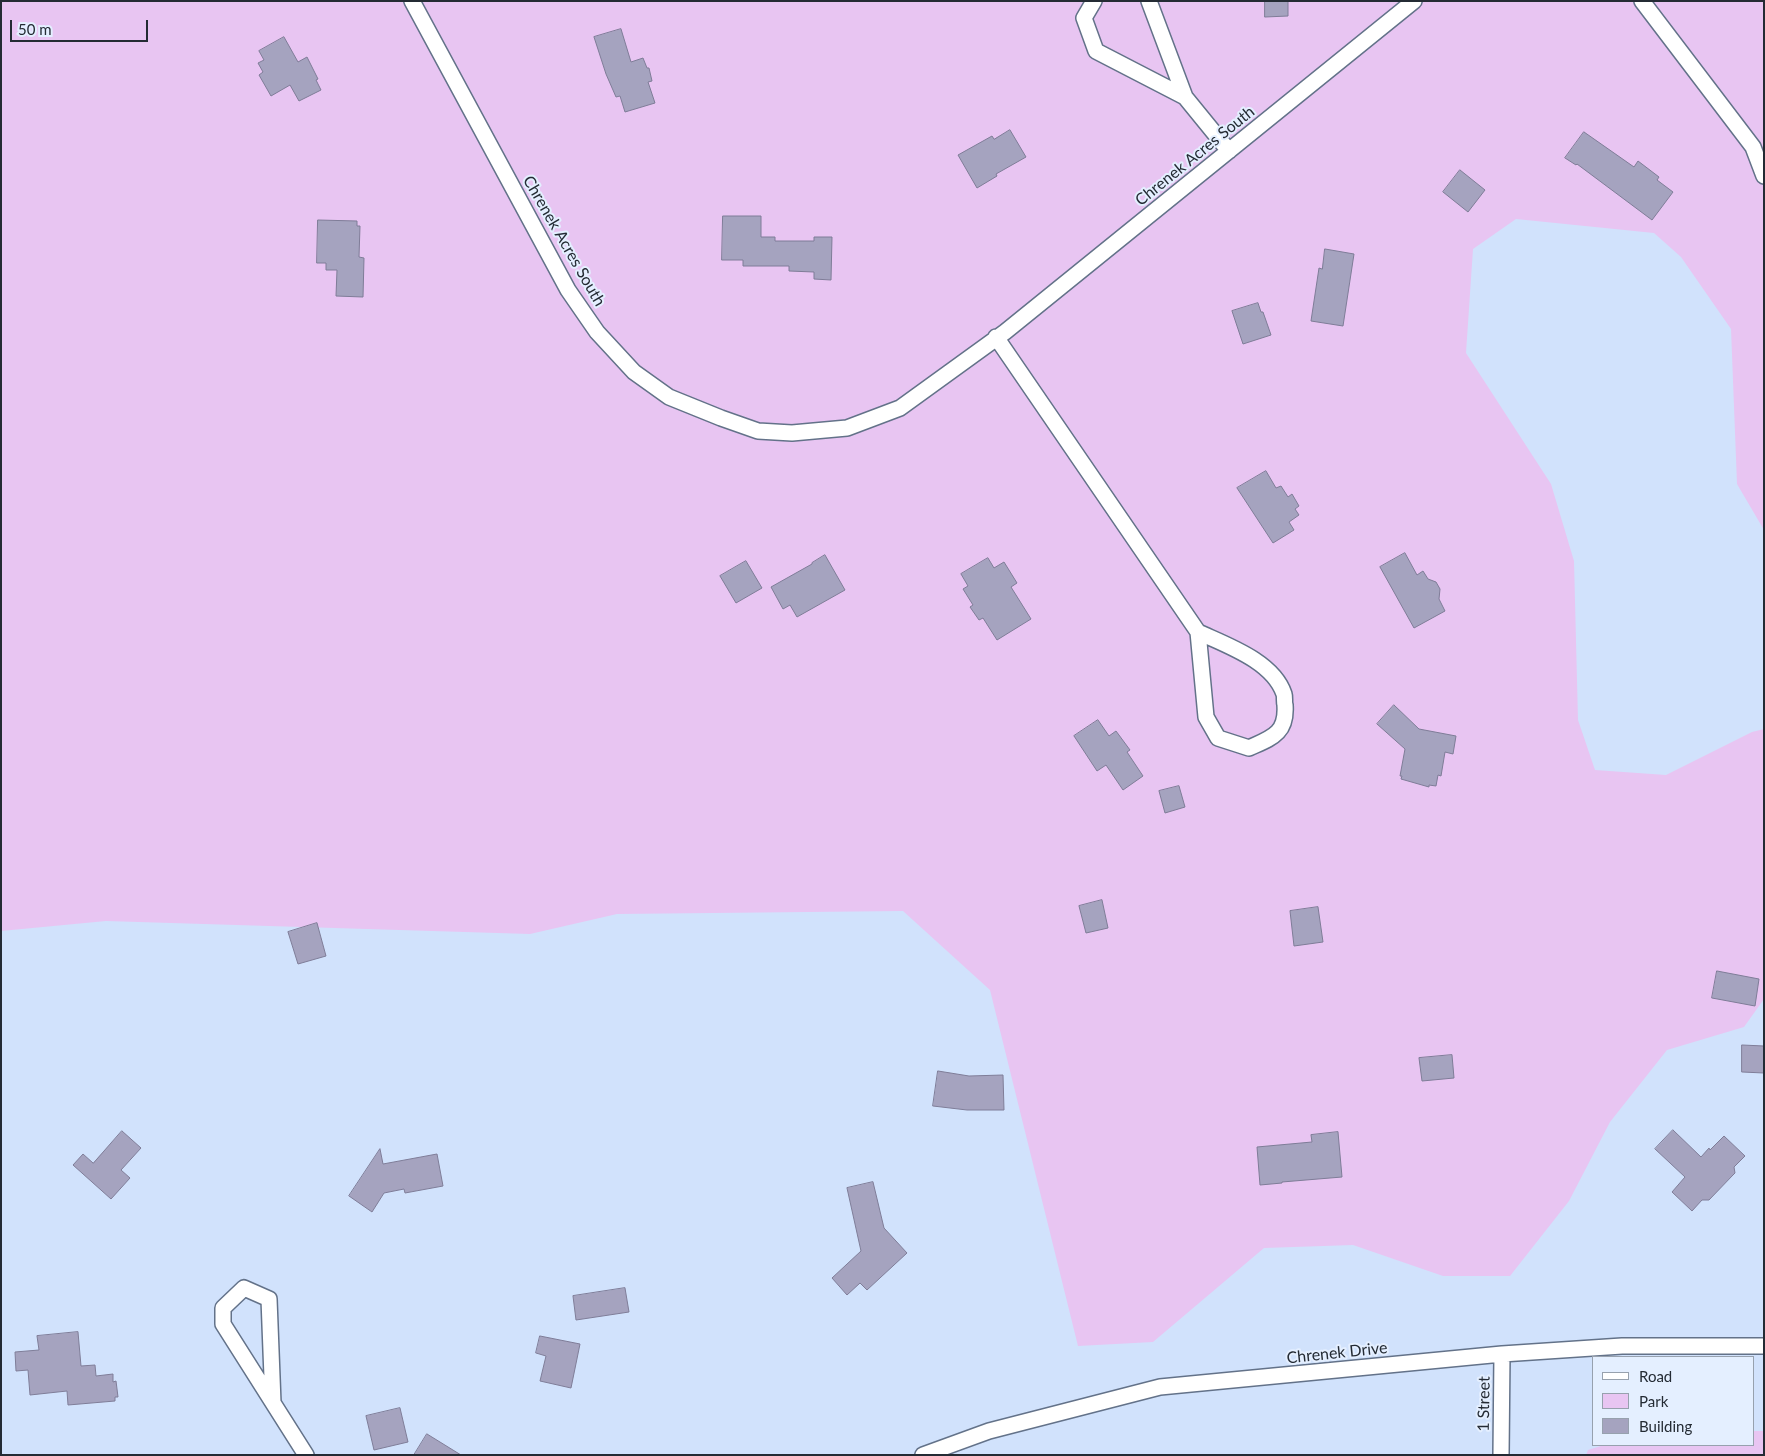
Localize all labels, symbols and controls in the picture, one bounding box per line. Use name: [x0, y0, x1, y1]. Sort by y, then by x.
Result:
scale bar: [12, 10, 150, 42]
text: 50 m: [18, 20, 52, 38]
street label: Chrenek Acres South: [1132, 102, 1258, 210]
street label: Chrenek Acres South: [519, 172, 609, 310]
street label: Chrenek Drive: [1286, 1338, 1388, 1368]
legend: [1592, 1356, 1755, 1446]
text: Road: [1639, 1367, 1672, 1385]
street label: 1 Street: [1474, 1376, 1494, 1432]
text: Park: [1639, 1392, 1668, 1410]
text: Building: [1639, 1417, 1692, 1435]

